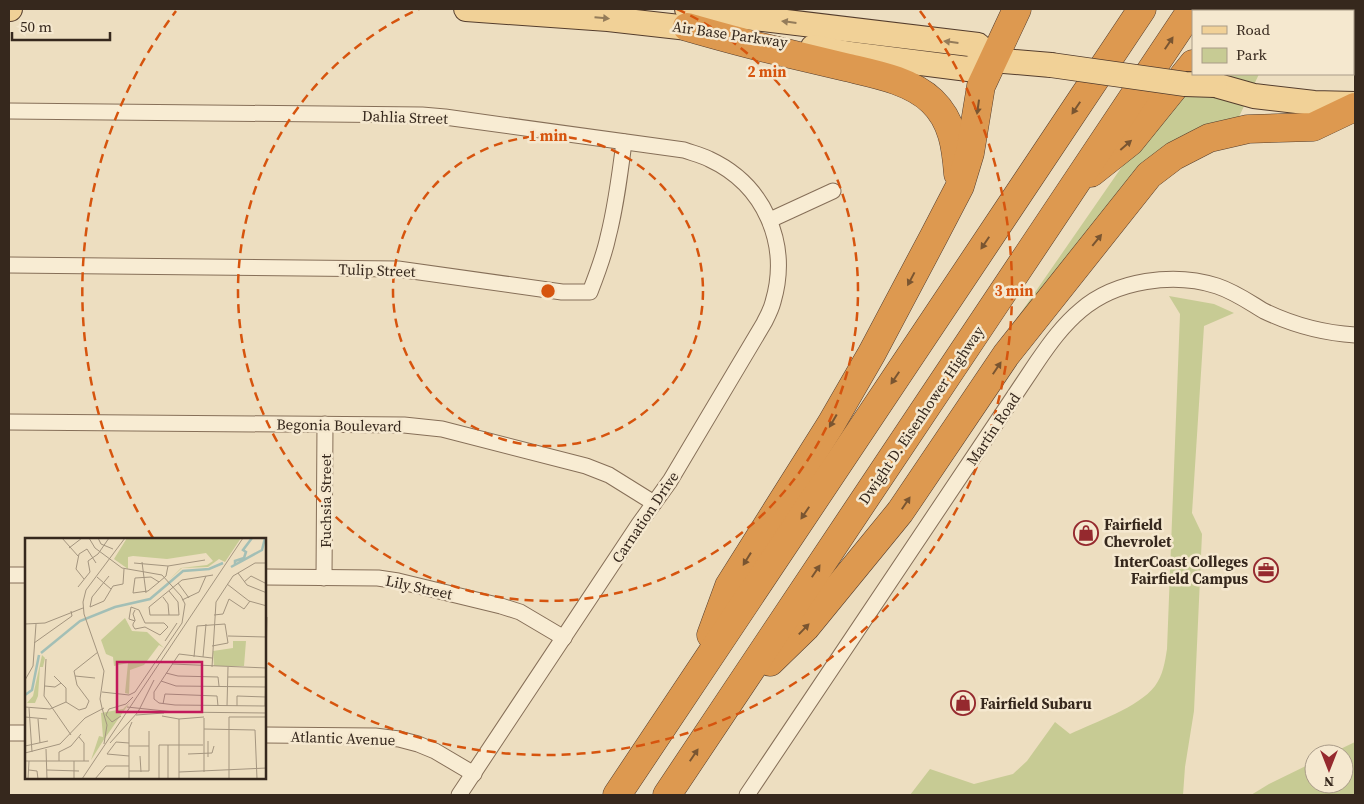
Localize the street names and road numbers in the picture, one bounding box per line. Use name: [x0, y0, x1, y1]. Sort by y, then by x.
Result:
street label: Air Base Parkway: [671, 16, 789, 53]
street label: Dahlia Street: [362, 105, 449, 129]
street label: Tulip Street: [338, 258, 416, 282]
street label: Dwight D. Eisenhower Highway: [853, 321, 989, 508]
street label: Martin Road: [961, 388, 1025, 469]
street label: Begonia Boulevard: [276, 413, 402, 437]
street label: Fuchsia Street: [315, 454, 336, 548]
street label: Carnation Drive: [607, 467, 684, 567]
street label: Lily Street: [384, 570, 454, 604]
street label: Atlantic Avenue: [290, 726, 396, 750]

